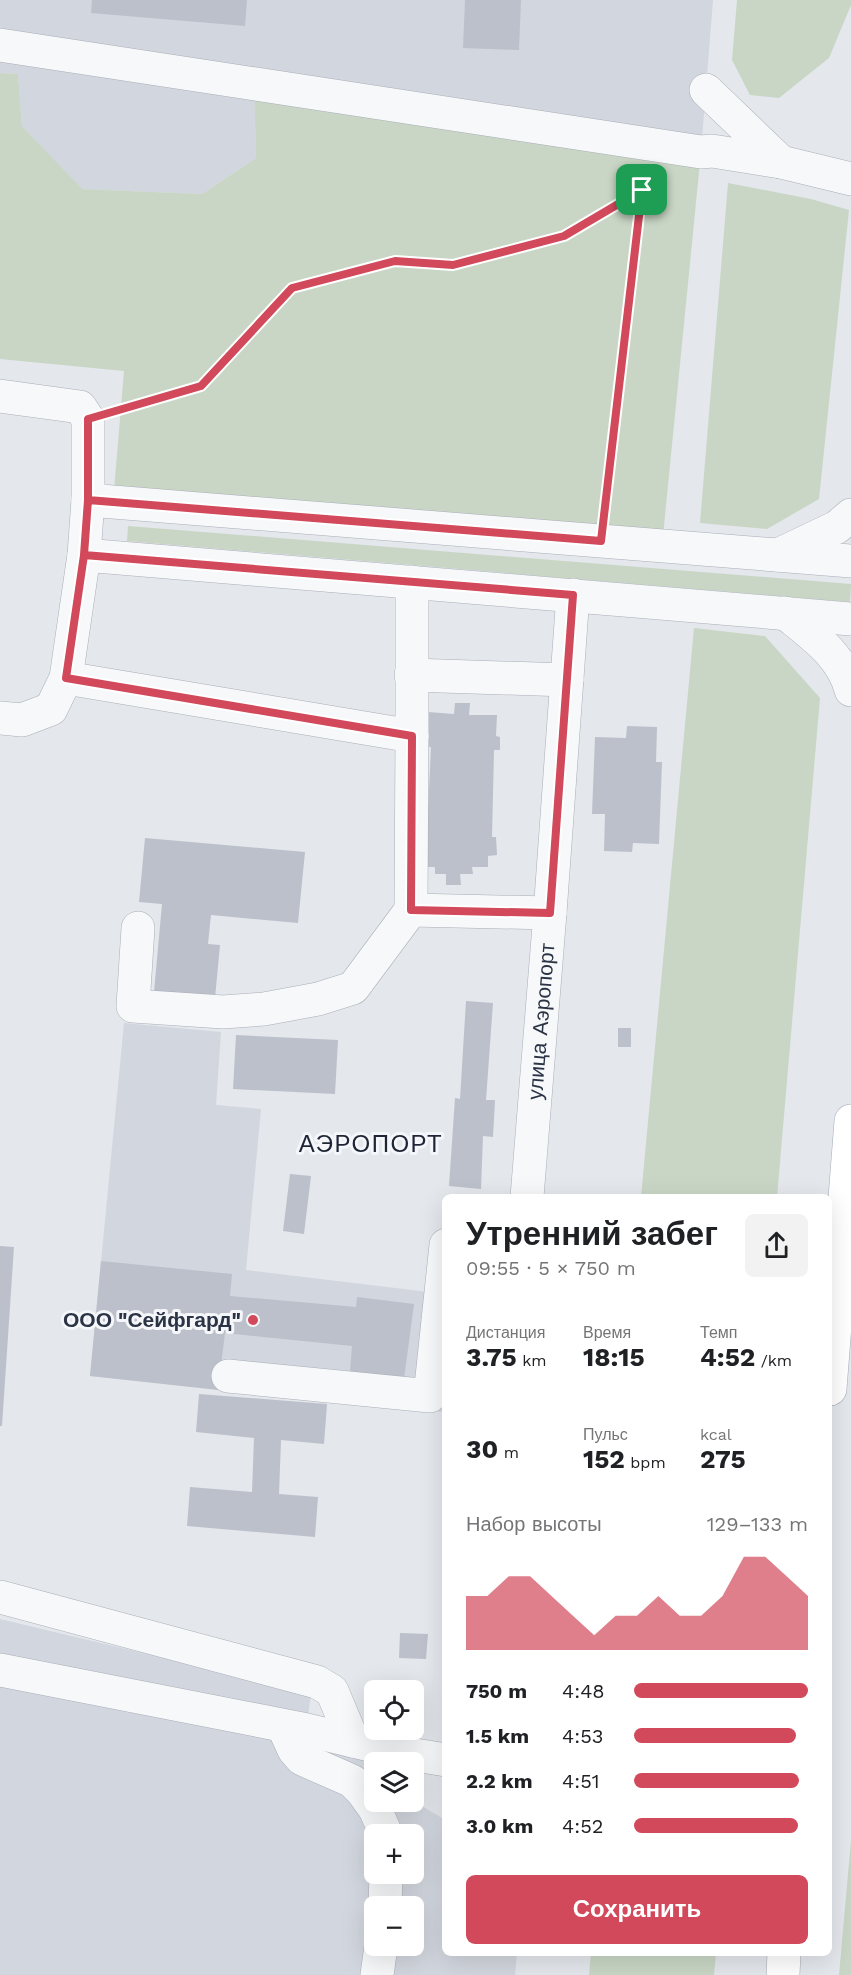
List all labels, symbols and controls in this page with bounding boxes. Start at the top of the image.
pin [616,164,667,215]
icon: arrive [625,173,658,206]
street label: улица Аэропорт [522,942,560,1101]
district label: АЭРОПОРТ [299,1130,443,1158]
text: Утренний забег [466,1214,718,1253]
button: share [745,1214,808,1277]
text: 09:55 · 5 × 750 m [466,1256,636,1280]
place label: ООО "Сейфгард" [63,1307,241,1332]
marker: ООО "Сейфгард" [246,1313,260,1327]
text: Дистанция [466,1323,545,1342]
text: Время [583,1323,631,1342]
text: Темп [700,1323,737,1342]
text: 3.75 [466,1342,517,1372]
text: 18:15 [583,1342,645,1372]
text: 4:52 [700,1342,755,1372]
text: km [517,1351,546,1370]
text: /km [755,1351,792,1370]
text: Пульс [583,1425,628,1444]
text: kcal [700,1425,732,1444]
text: 30 [466,1434,498,1464]
text: m [498,1443,519,1462]
text: 152 [583,1444,625,1474]
text: 275 [700,1444,746,1474]
text: bpm [625,1453,666,1472]
text: Набор высоты [466,1512,602,1536]
text: 129–133 m [707,1512,808,1536]
text: 750 m [466,1679,527,1703]
text: 4:48 [562,1679,605,1703]
map controls [364,1680,424,1956]
button: locate [364,1680,424,1740]
text: 1.5 km [466,1724,529,1748]
text: 4:53 [562,1724,603,1748]
button: layers [364,1752,424,1812]
text: 2.2 km [466,1769,533,1793]
text: 4:51 [562,1769,600,1793]
text: 3.0 km [466,1814,533,1838]
text: 4:52 [562,1814,603,1838]
button: + [364,1824,424,1884]
button: Сохранить [466,1875,808,1944]
button: − [364,1896,424,1956]

